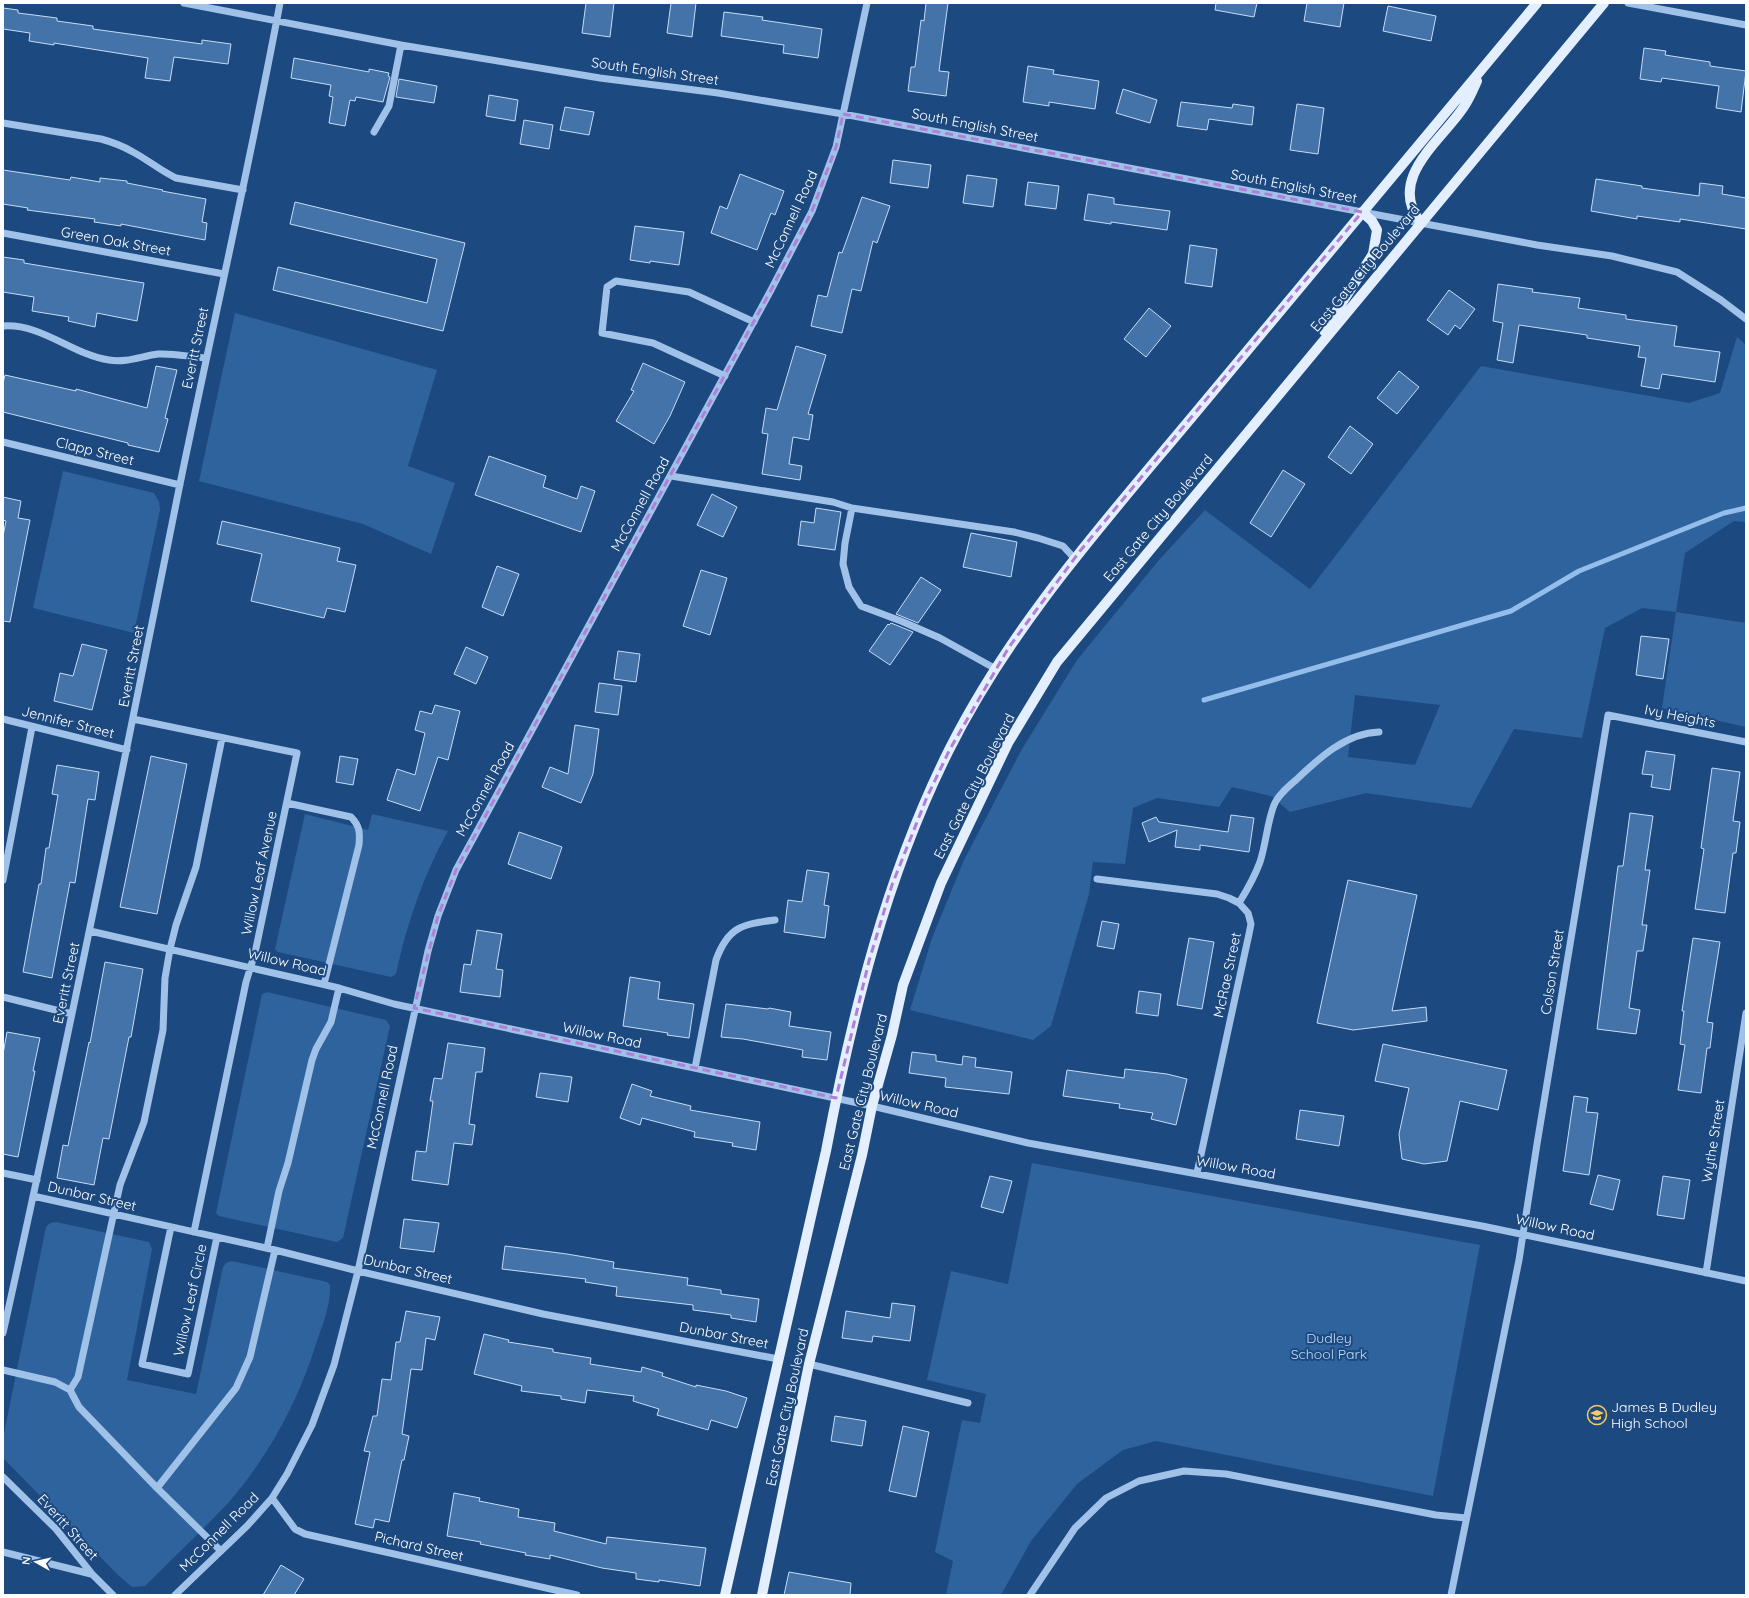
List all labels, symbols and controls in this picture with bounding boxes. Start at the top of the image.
street label: South English Street [590,53,720,89]
street label: South English Street [910,104,1040,146]
street label: South English Street [1229,165,1359,207]
street label: McConnell Road [761,167,821,271]
street label: East Gate City Boulevard [1306,201,1424,335]
street label: Green Oak Street [60,222,173,260]
street label: Everitt Street [178,305,212,390]
street label: Clapp Street [54,433,136,469]
street label: East Gate City Boulevard [1099,451,1217,585]
street label: McConnell Road [607,453,673,555]
street label: Everitt Street [114,623,148,708]
street label: Ivy Heights [1643,700,1717,732]
street label: Jennifer Street [20,702,117,742]
street label: East Gate City Boulevard [929,710,1019,862]
street label: McConnell Road [452,738,518,840]
street label: Willow Leaf Avenue [237,809,281,937]
street label: Colson Street [1536,928,1568,1016]
street label: McRae Street [1209,930,1245,1019]
street label: Everitt Street [49,940,83,1025]
street label: Willow Road [246,944,328,980]
street label: East Gate City Boulevard [835,1012,891,1172]
street label: Willow Road [561,1018,643,1052]
street label: McConnell Road [362,1044,402,1150]
street label: Willow Road [878,1086,960,1122]
street label: Wythe Street [1698,1098,1729,1184]
street label: Willow Road [1195,1151,1277,1183]
street label: Dunbar Street [46,1177,138,1215]
street label: Willow Road [1514,1210,1596,1244]
street label: Willow Leaf Circle [169,1242,211,1358]
street label: Dunbar Street [362,1250,454,1288]
street label: Dunbar Street [678,1318,770,1353]
street label: East Gate City Boulevard [761,1326,813,1488]
park label: Dudley School Park [1291,1329,1367,1363]
place label: James B Dudley High School [1611,1398,1717,1432]
school or university icon: James B Dudley High School [1586,1404,1608,1426]
street label: McConnell Road [175,1488,263,1576]
street label: Everitt Street [34,1490,103,1564]
street label: Pichard Street [373,1527,465,1565]
north arrow [16,1542,56,1582]
text: N [19,1556,34,1566]

